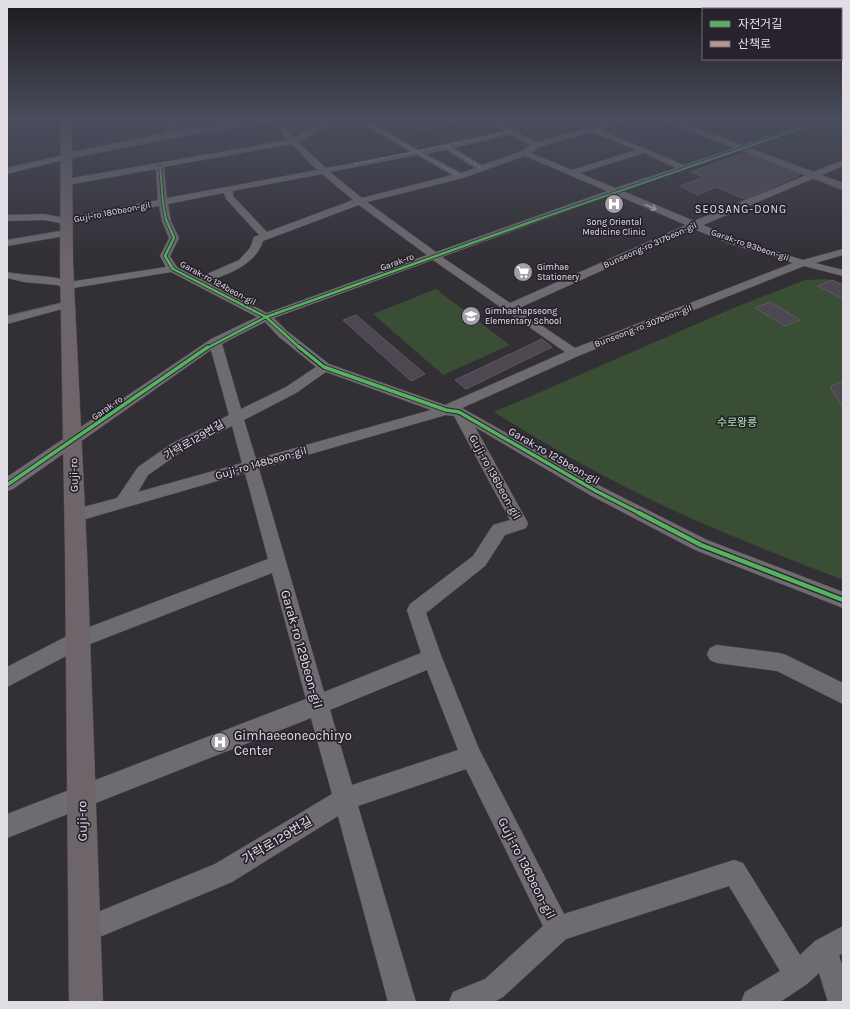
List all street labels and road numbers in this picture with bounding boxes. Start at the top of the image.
street label: Guji-ro 180beon-gil [73,200,151,224]
street label: Bunseong-ro 317beon-gil [602,220,698,270]
street label: Garak-ro 93beon-gil [710,227,790,263]
street label: Garak-ro [379,251,415,273]
street label: Garak-ro 124beon-gil [178,259,258,307]
street label: Bunseong-ro 307beon-gil [593,303,693,349]
street label: Garak-ro [90,394,124,422]
street label: 가락로129번길 [162,418,226,462]
street label: Garak-ro 125beon-gil [506,425,602,487]
street label: Guji-ro 136beon-gil [466,433,524,521]
street label: Guji-ro 148beon-gil [214,444,308,482]
street label: Guji-ro [67,458,81,492]
street label: Garak-ro 129beon-gil [278,588,326,710]
street label: Guji-ro [74,801,90,841]
street label: 가락로129번길 [239,813,315,867]
street label: Guji-ro 136beon-gil [495,815,559,921]

